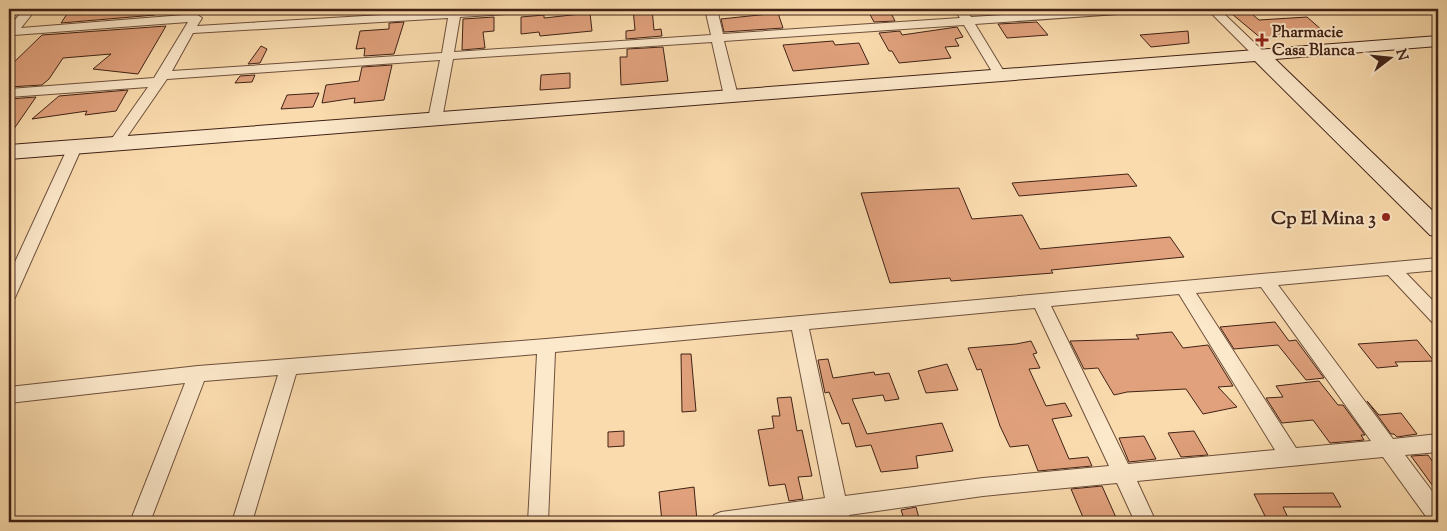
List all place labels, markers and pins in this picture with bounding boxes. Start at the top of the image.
place label: Pharmacie Casa Blanca [1272,22,1355,63]
marker: Pharmacie Casa Blanca [1256,34,1268,46]
place label: Cp El Mina 3 [1271,206,1376,233]
marker: Cp El Mina 3 [1380,211,1392,223]

